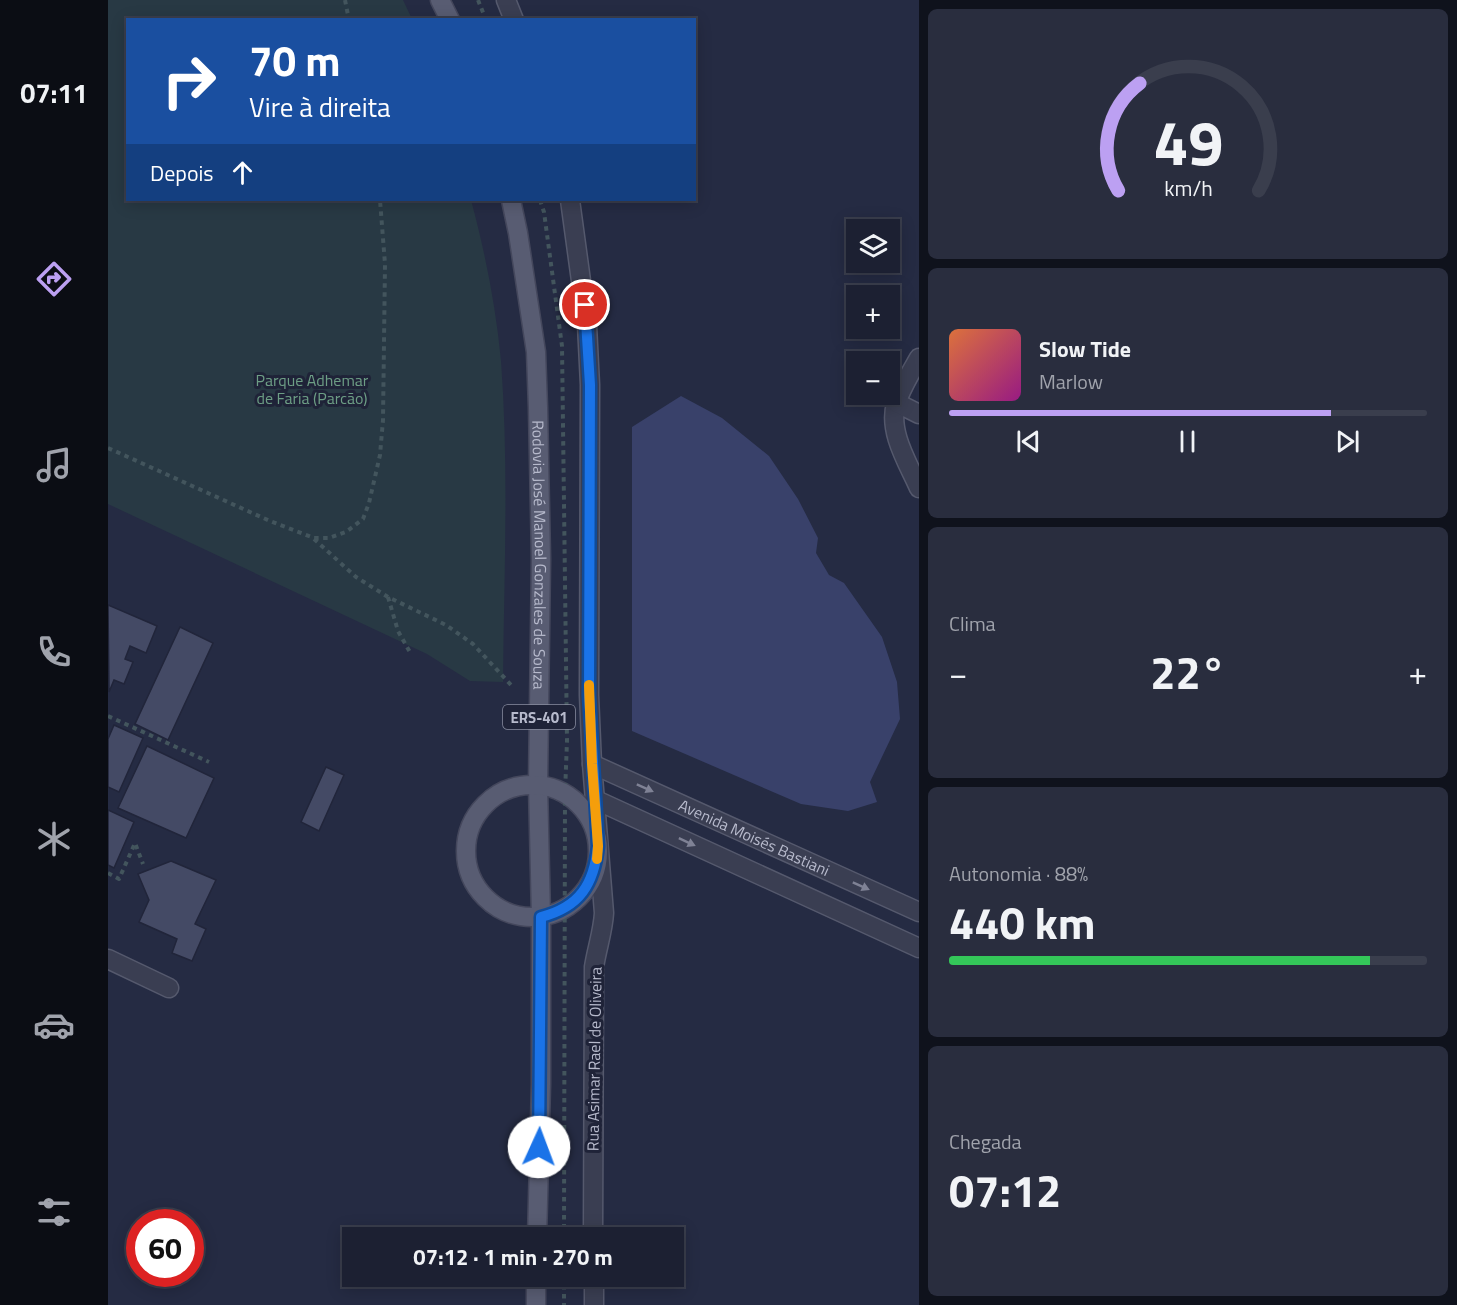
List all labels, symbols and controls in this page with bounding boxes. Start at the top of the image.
text: 70 m [249,28,341,92]
icon: right [150,42,228,120]
text: 07:11 [20,72,88,113]
text: Vire à direita [249,86,391,127]
text: 49 [1153,94,1223,189]
text: Depois [150,156,214,190]
icon: ahead [226,156,259,189]
text: km/h [1164,172,1212,204]
map controls [846,219,900,405]
button: layers [846,219,900,273]
icon: directions [33,258,75,300]
pin [559,279,610,330]
button: + [846,285,900,339]
icon: arrive [568,288,601,321]
text: Slow Tide [1039,332,1131,366]
button: − [846,351,900,405]
text: Marlow [1039,366,1103,397]
park label: Parque Adhemar de Faria (Parcão) [256,368,369,410]
street label: Rodovia José Manoel Gonzales de Souza [526,420,553,690]
icon: previous [1012,425,1045,458]
icon: pause [1171,425,1204,458]
icon: next [1331,425,1364,458]
icon: music [33,444,75,486]
text: Clima [949,608,996,639]
icon: phone [33,631,75,673]
text: 22° [1150,638,1226,706]
text: − [949,648,967,698]
text: + [1409,648,1427,698]
road number: ERS-401 [503,705,575,729]
one-way arrow [636,783,653,792]
street label: Avenida Moisés Bastiani [675,793,834,882]
icon: climate [33,818,75,860]
one-way arrow [679,837,696,846]
text: Autonomia · 88% [949,858,1088,889]
one-way arrow [852,881,870,891]
text: 440 km [949,888,1095,956]
street label: Rua Asimar Rael de Oliveira [580,967,608,1151]
icon: car [33,1004,75,1046]
position arrow [507,1115,571,1179]
text: Chegada [949,1126,1022,1157]
text: 07:12 [949,1156,1061,1224]
icon: filters [33,1191,75,1233]
speed limit sign: 60 [126,1209,204,1287]
text: 07:12 · 1 min · 270 m [413,1240,613,1274]

